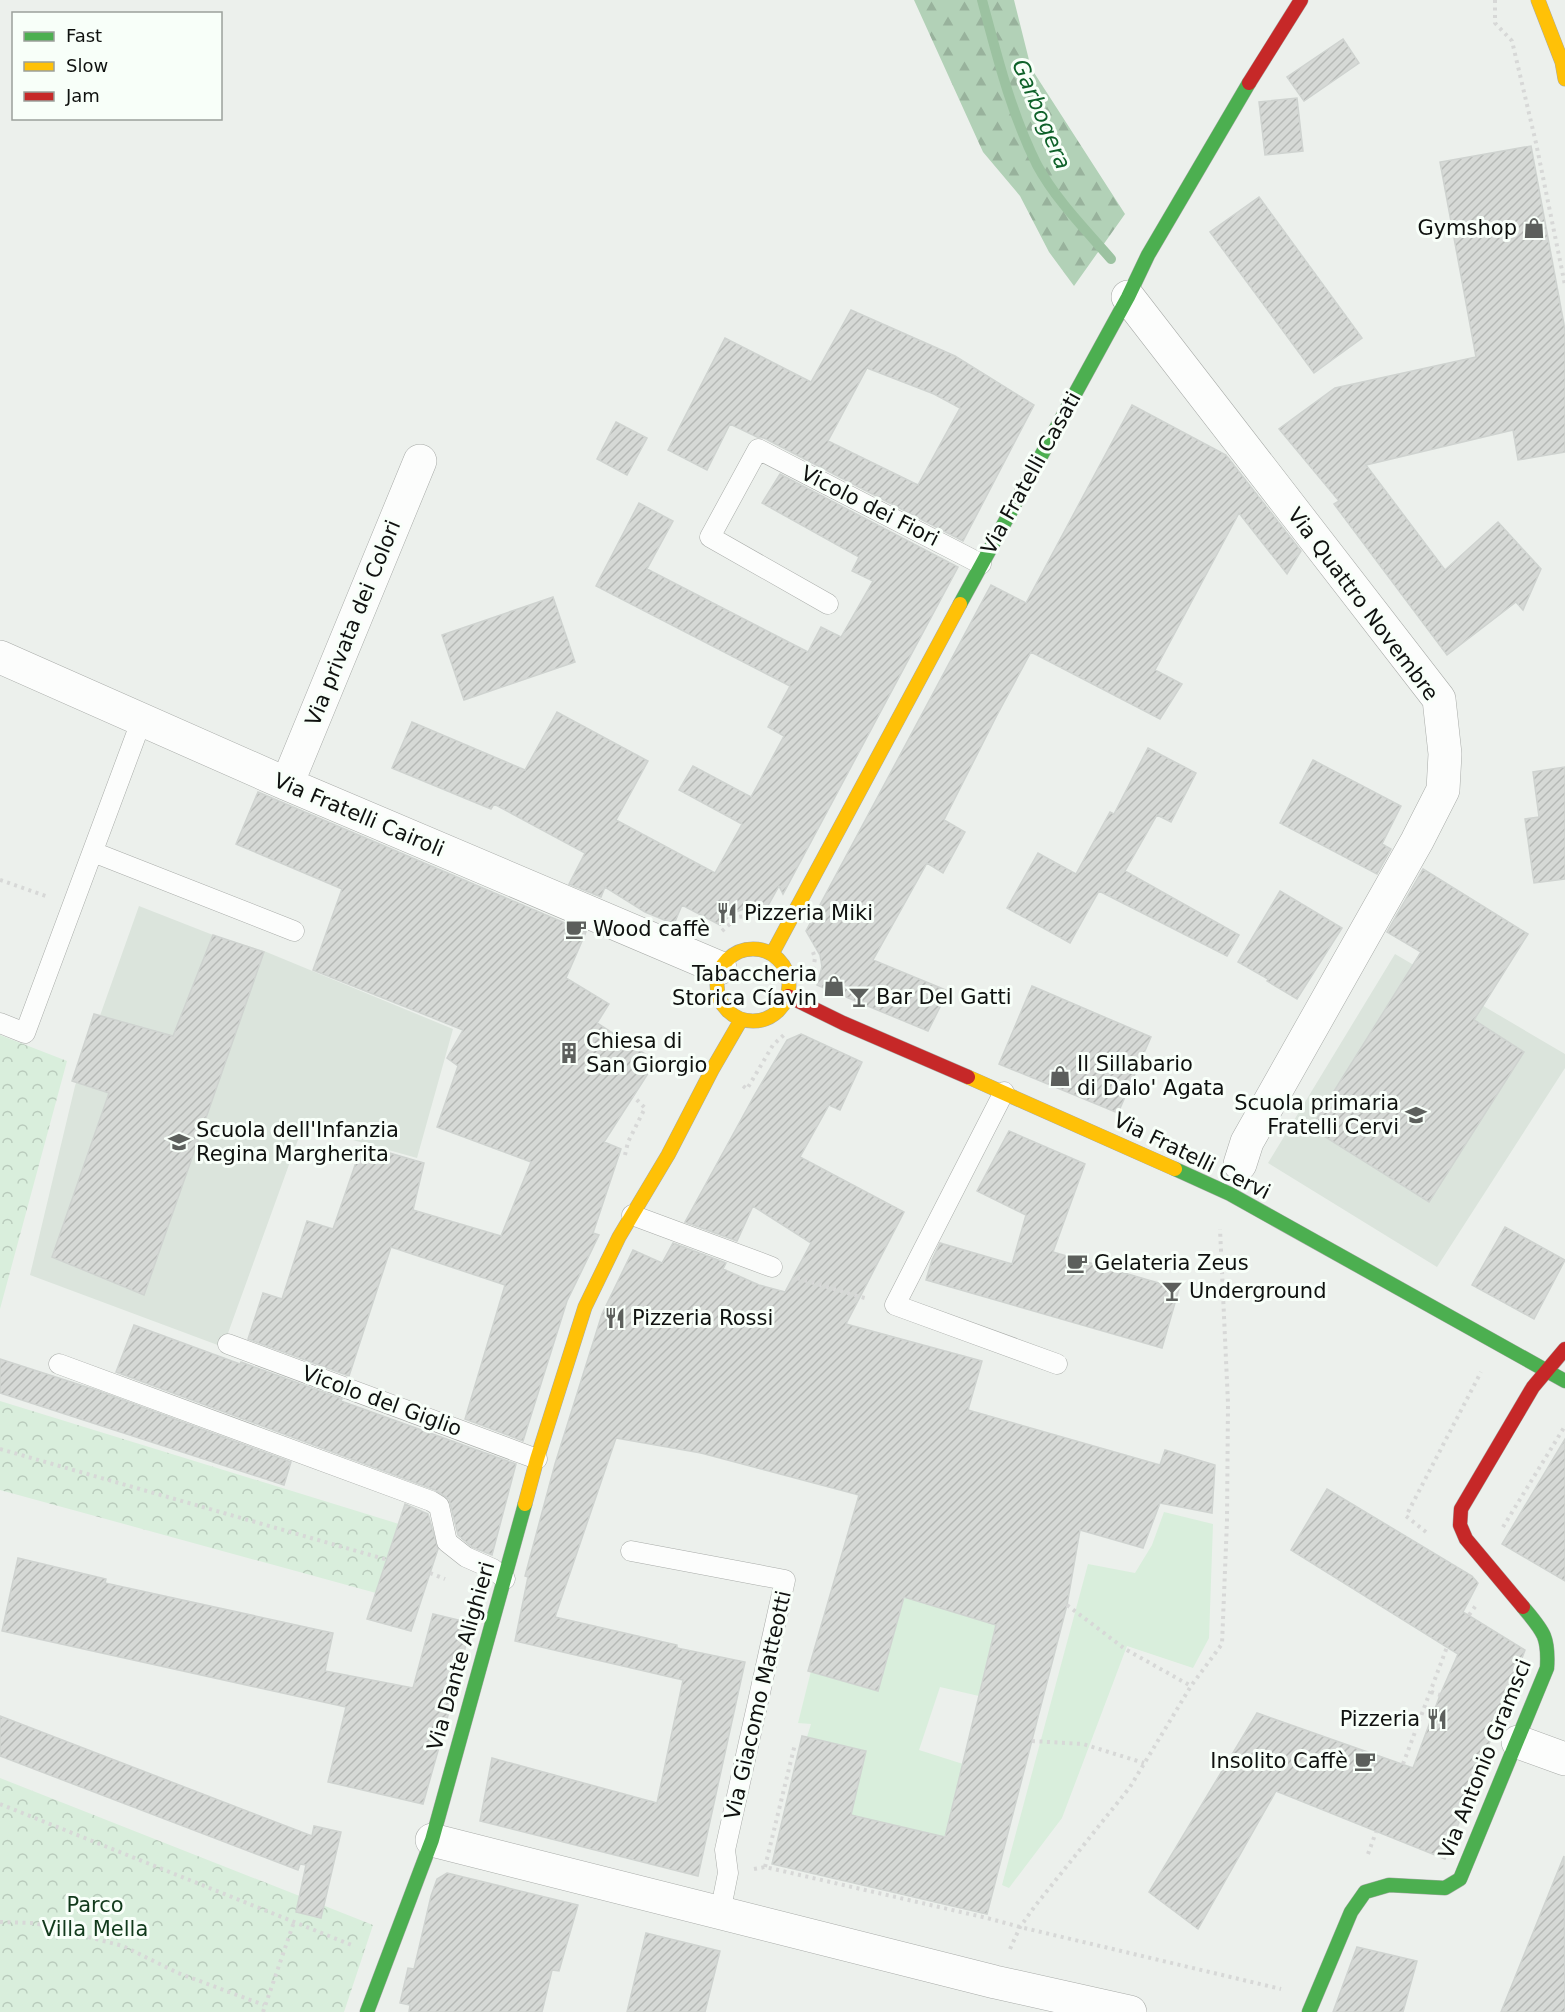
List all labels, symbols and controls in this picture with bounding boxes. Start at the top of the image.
legend [12,12,222,120]
text: Fast [66,25,102,46]
text: Slow [66,55,108,76]
water label: Garbogera [1007,55,1076,173]
text: Jam [65,85,100,106]
place label: Gymshop [1417,216,1517,240]
shop icon: Gymshop [1522,216,1546,240]
street label: Via Fratelli Casati [976,388,1086,558]
street label: Vicolo dei Fiori [797,461,943,551]
street label: Via Quattro Novembre [1283,503,1443,705]
street label: Via privata dei Colori [301,517,405,729]
street label: Via Fratelli Cairoli [270,768,448,862]
restaurant icon: Pizzeria Miki [715,901,739,925]
place label: Pizzeria Miki [744,901,873,925]
cafe icon: Wood caffè [564,917,588,941]
place label: Wood caffè [593,917,710,941]
place label: Tabaccheria Storica Cíavin [672,962,817,1010]
shop icon: Tabaccheria Storica Cíavin [822,974,846,998]
bar icon: Bar Del Gatti [847,985,871,1009]
place label: Bar Del Gatti [876,985,1012,1009]
place label: Chiesa di San Giorgio [586,1029,707,1077]
building icon: Chiesa di San Giorgio [557,1041,581,1065]
place label: Il Sillabario di Dalo' Agata [1077,1052,1225,1100]
shop icon: Il Sillabario di Dalo' Agata [1048,1064,1072,1088]
place label: Scuola primaria Fratelli Cervi [1234,1091,1399,1139]
school or university icon: Scuola primaria Fratelli Cervi [1404,1103,1428,1127]
street label: Via Fratelli Cervi [1110,1108,1274,1204]
place label: Scuola dell'Infanzia Regina Margherita [196,1118,399,1166]
school or university icon: Scuola dell'Infanzia Regina Margherita [167,1130,191,1154]
cafe icon: Gelateria Zeus [1065,1251,1089,1275]
place label: Gelateria Zeus [1094,1251,1249,1275]
bar icon: Underground [1160,1279,1184,1303]
place label: Underground [1189,1279,1327,1303]
restaurant icon: Pizzeria Rossi [603,1306,627,1330]
place label: Pizzeria Rossi [632,1306,773,1330]
street label: Vicolo del Giglio [299,1361,465,1441]
street label: Via Dante Alighieri [423,1559,499,1753]
street label: Via Giacomo Matteotti [720,1588,796,1822]
street label: Via Antonio Gramsci [1434,1656,1536,1862]
place label: Pizzeria [1340,1707,1420,1731]
restaurant icon: Pizzeria [1425,1707,1449,1731]
place label: Insolito Caffè [1210,1749,1348,1773]
cafe icon: Insolito Caffè [1353,1749,1377,1773]
park label: Parco Villa Mella [42,1893,148,1941]

